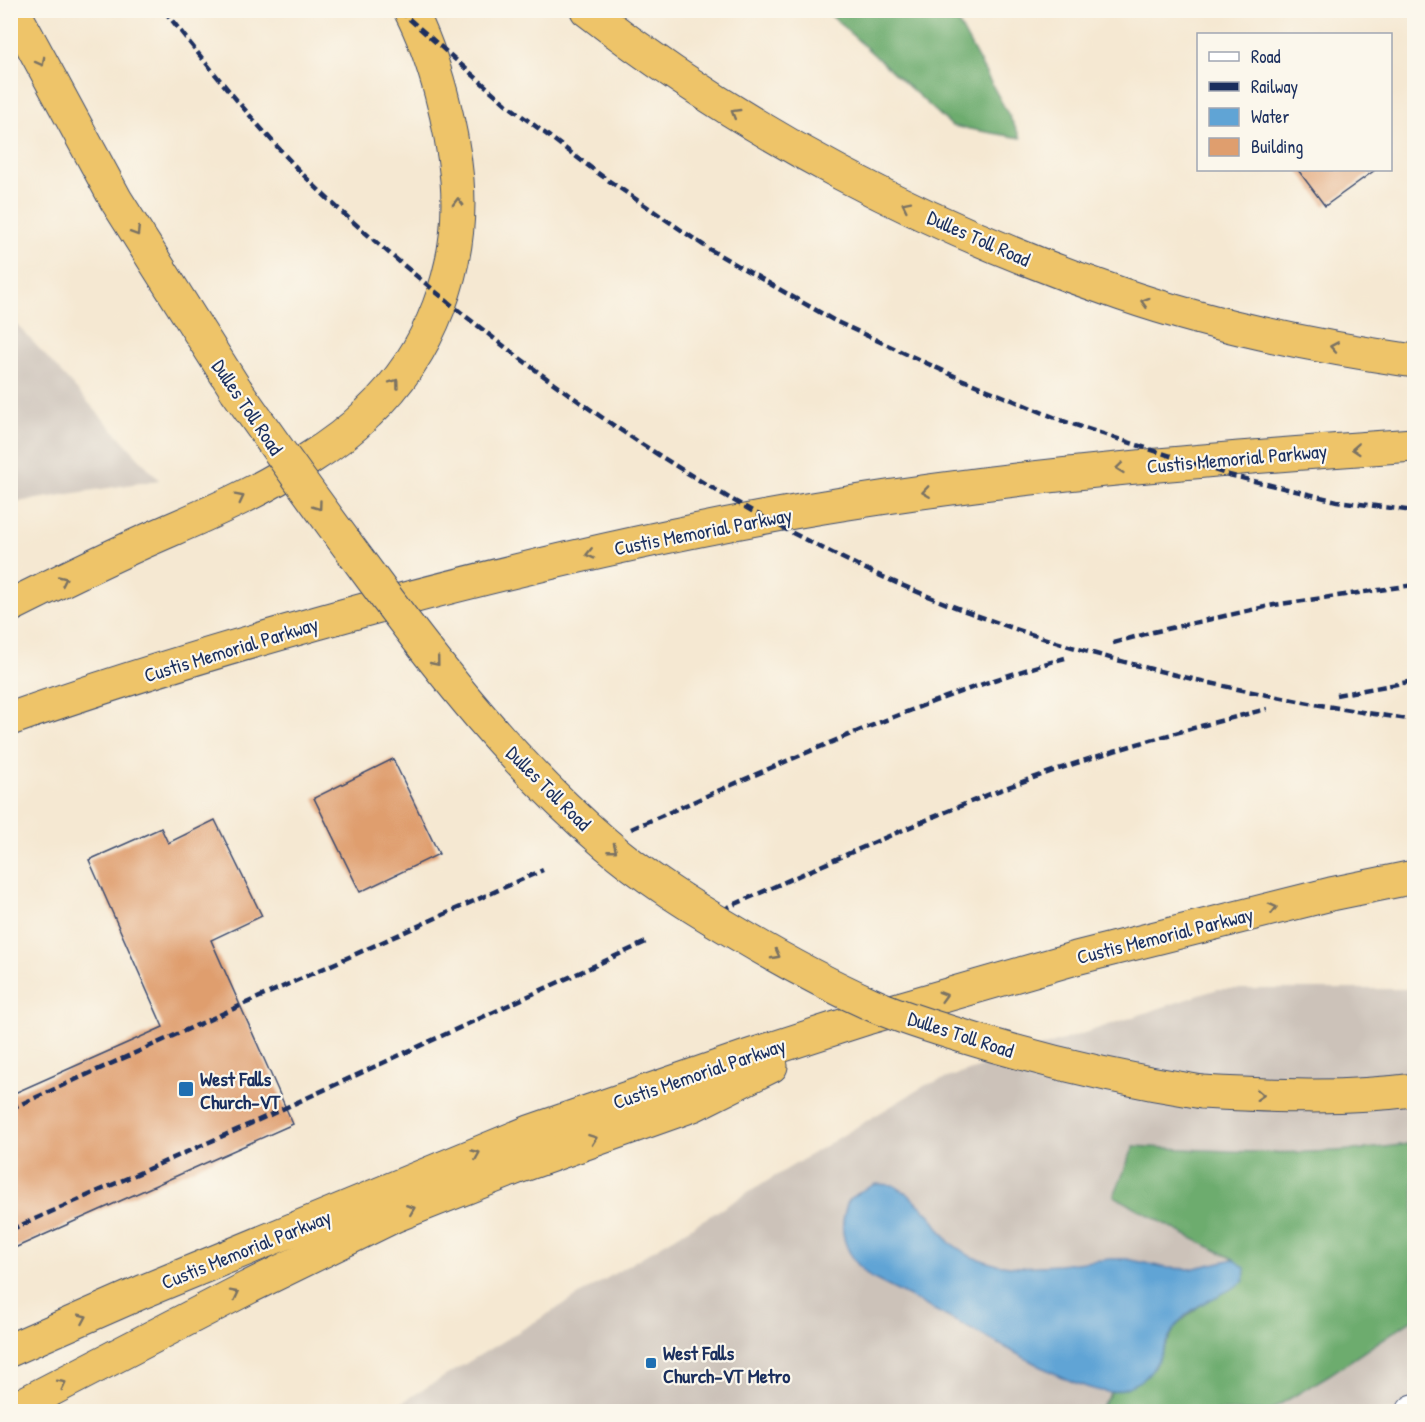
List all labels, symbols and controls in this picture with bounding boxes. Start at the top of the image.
legend [1197,33,1392,171]
text: Road [1251,44,1281,69]
one-way arrow [34,56,45,66]
text: Railway [1251,74,1298,99]
text: Water [1251,104,1289,129]
one-way arrow [731,108,741,120]
text: Building [1251,134,1303,159]
one-way arrow [452,198,464,207]
one-way arrow [901,201,912,213]
street label: Dulles Toll Road [923,203,1035,273]
one-way arrow [128,226,140,236]
one-way arrow [1140,297,1151,309]
one-way arrow [1330,342,1339,354]
street label: Dulles Toll Road [206,354,290,460]
one-way arrow [388,378,399,389]
street label: Custis Memorial Parkway [1146,437,1328,479]
one-way arrow [1352,442,1361,455]
one-way arrow [1115,461,1124,474]
one-way arrow [922,485,931,497]
one-way arrow [234,494,244,505]
one-way arrow [311,500,322,511]
street label: Custis Memorial Parkway [612,500,794,562]
one-way arrow [585,546,595,559]
one-way arrow [56,575,67,587]
street label: Custis Memorial Parkway [141,610,321,688]
one-way arrow [428,655,439,666]
street label: Dulles Toll Road [501,740,598,837]
one-way arrow [606,841,617,852]
street label: Custis Memorial Parkway [1074,900,1256,970]
one-way arrow [1268,902,1278,915]
one-way arrow [769,948,780,959]
one-way arrow [937,991,948,1003]
street label: Dulles Toll Road [905,1004,1018,1064]
street label: Custis Memorial Parkway [609,1031,789,1115]
place label: West Falls Church–VT [200,1065,281,1115]
marker: West Falls Church–VT [177,1080,195,1098]
one-way arrow [1255,1089,1264,1102]
one-way arrow [587,1134,598,1147]
one-way arrow [470,1149,481,1161]
street label: Custis Memorial Parkway [157,1203,335,1295]
one-way arrow [405,1204,416,1216]
one-way arrow [229,1290,240,1301]
one-way arrow [77,1313,88,1325]
place label: West Falls Church–VT Metro [663,1339,790,1389]
marker: West Falls Church–VT Metro [644,1356,658,1370]
one-way arrow [56,1379,67,1391]

